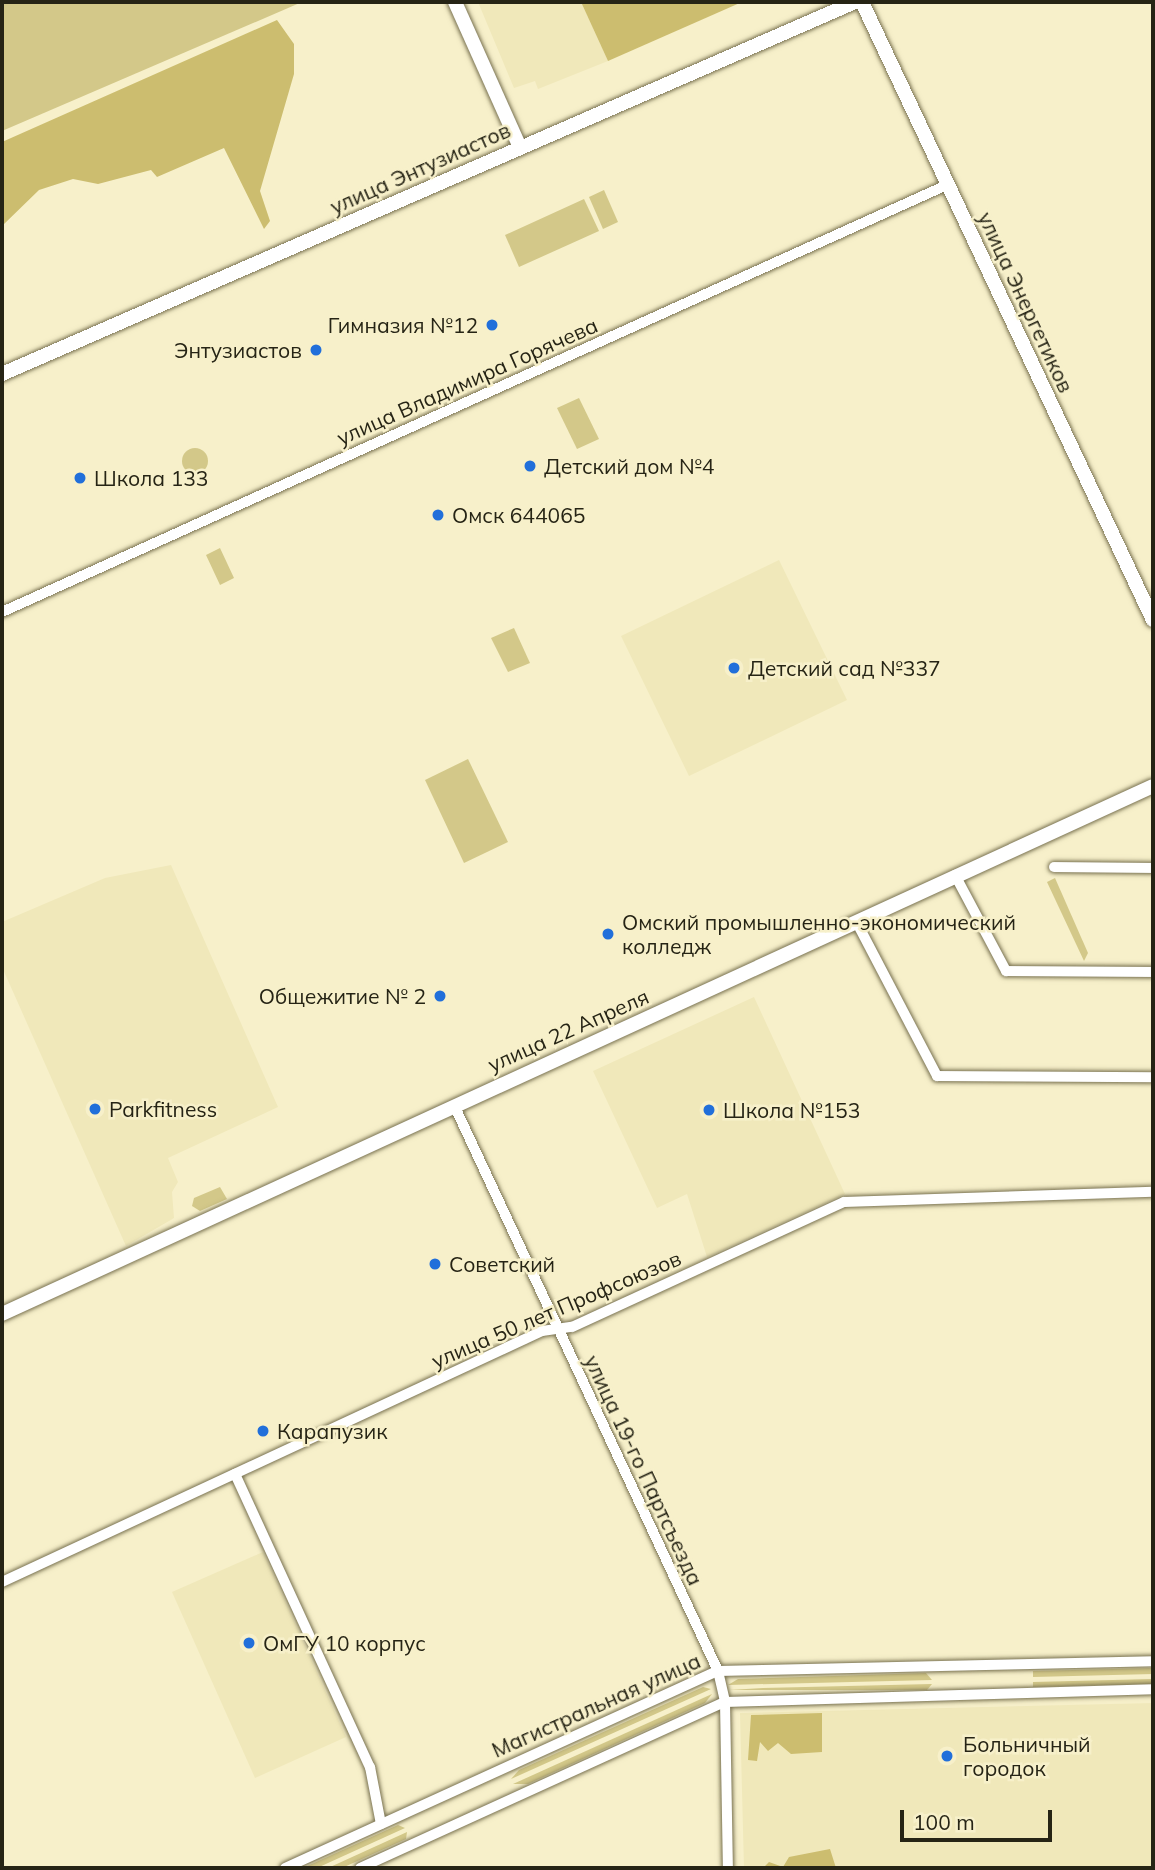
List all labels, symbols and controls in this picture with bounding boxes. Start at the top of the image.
street label: улица Энтузиастов [326,117,514,219]
street label: улица Энергетиков [973,208,1079,396]
place label: Гимназия №12 [328,312,478,338]
street label: улица Владимира Горячева [333,312,601,450]
marker: Гимназия №12 [484,317,500,333]
place label: Энтузиастов [174,337,302,363]
marker: Энтузиастов [308,342,324,358]
place label: Детский дом №4 [544,453,714,479]
marker: Детский дом №4 [522,458,538,474]
place label: Школа 133 [94,465,208,491]
marker: Школа 133 [72,470,88,486]
place label: Омск 644065 [452,502,585,528]
marker: Омск 644065 [430,507,446,523]
place label: Детский сад №337 [748,655,941,681]
marker: Детский сад №337 [726,660,742,676]
place label: Омский промышленно-экономический колледж [622,909,1016,959]
marker: Омский промышленно-экономический колледж [600,926,616,942]
place label: Общежитие № 2 [259,983,426,1009]
street label: улица 22 Апреля [484,983,652,1077]
marker: Общежитие № 2 [432,988,448,1004]
place label: Parkfitness [109,1096,217,1122]
place label: Школа №153 [723,1097,860,1123]
marker: Parkfitness [87,1101,103,1117]
marker: Школа №153 [701,1102,717,1118]
street label: улица 50 лет Профсоюзов [427,1245,685,1373]
place label: Советский [449,1251,555,1277]
marker: Советский [427,1256,443,1272]
street label: улица 19-го Партсъезда [580,1351,708,1589]
place label: Карапузик [277,1418,388,1444]
marker: Карапузик [255,1423,271,1439]
place label: ОмГУ 10 корпус [263,1630,426,1656]
marker: ОмГУ 10 корпус [241,1635,257,1651]
street label: Магистральная улица [488,1648,704,1762]
place label: Больничный городок [963,1731,1091,1781]
marker: Больничный городок [937,1746,957,1766]
scale bar [903,1797,1055,1841]
text: 100 m [913,1809,975,1835]

